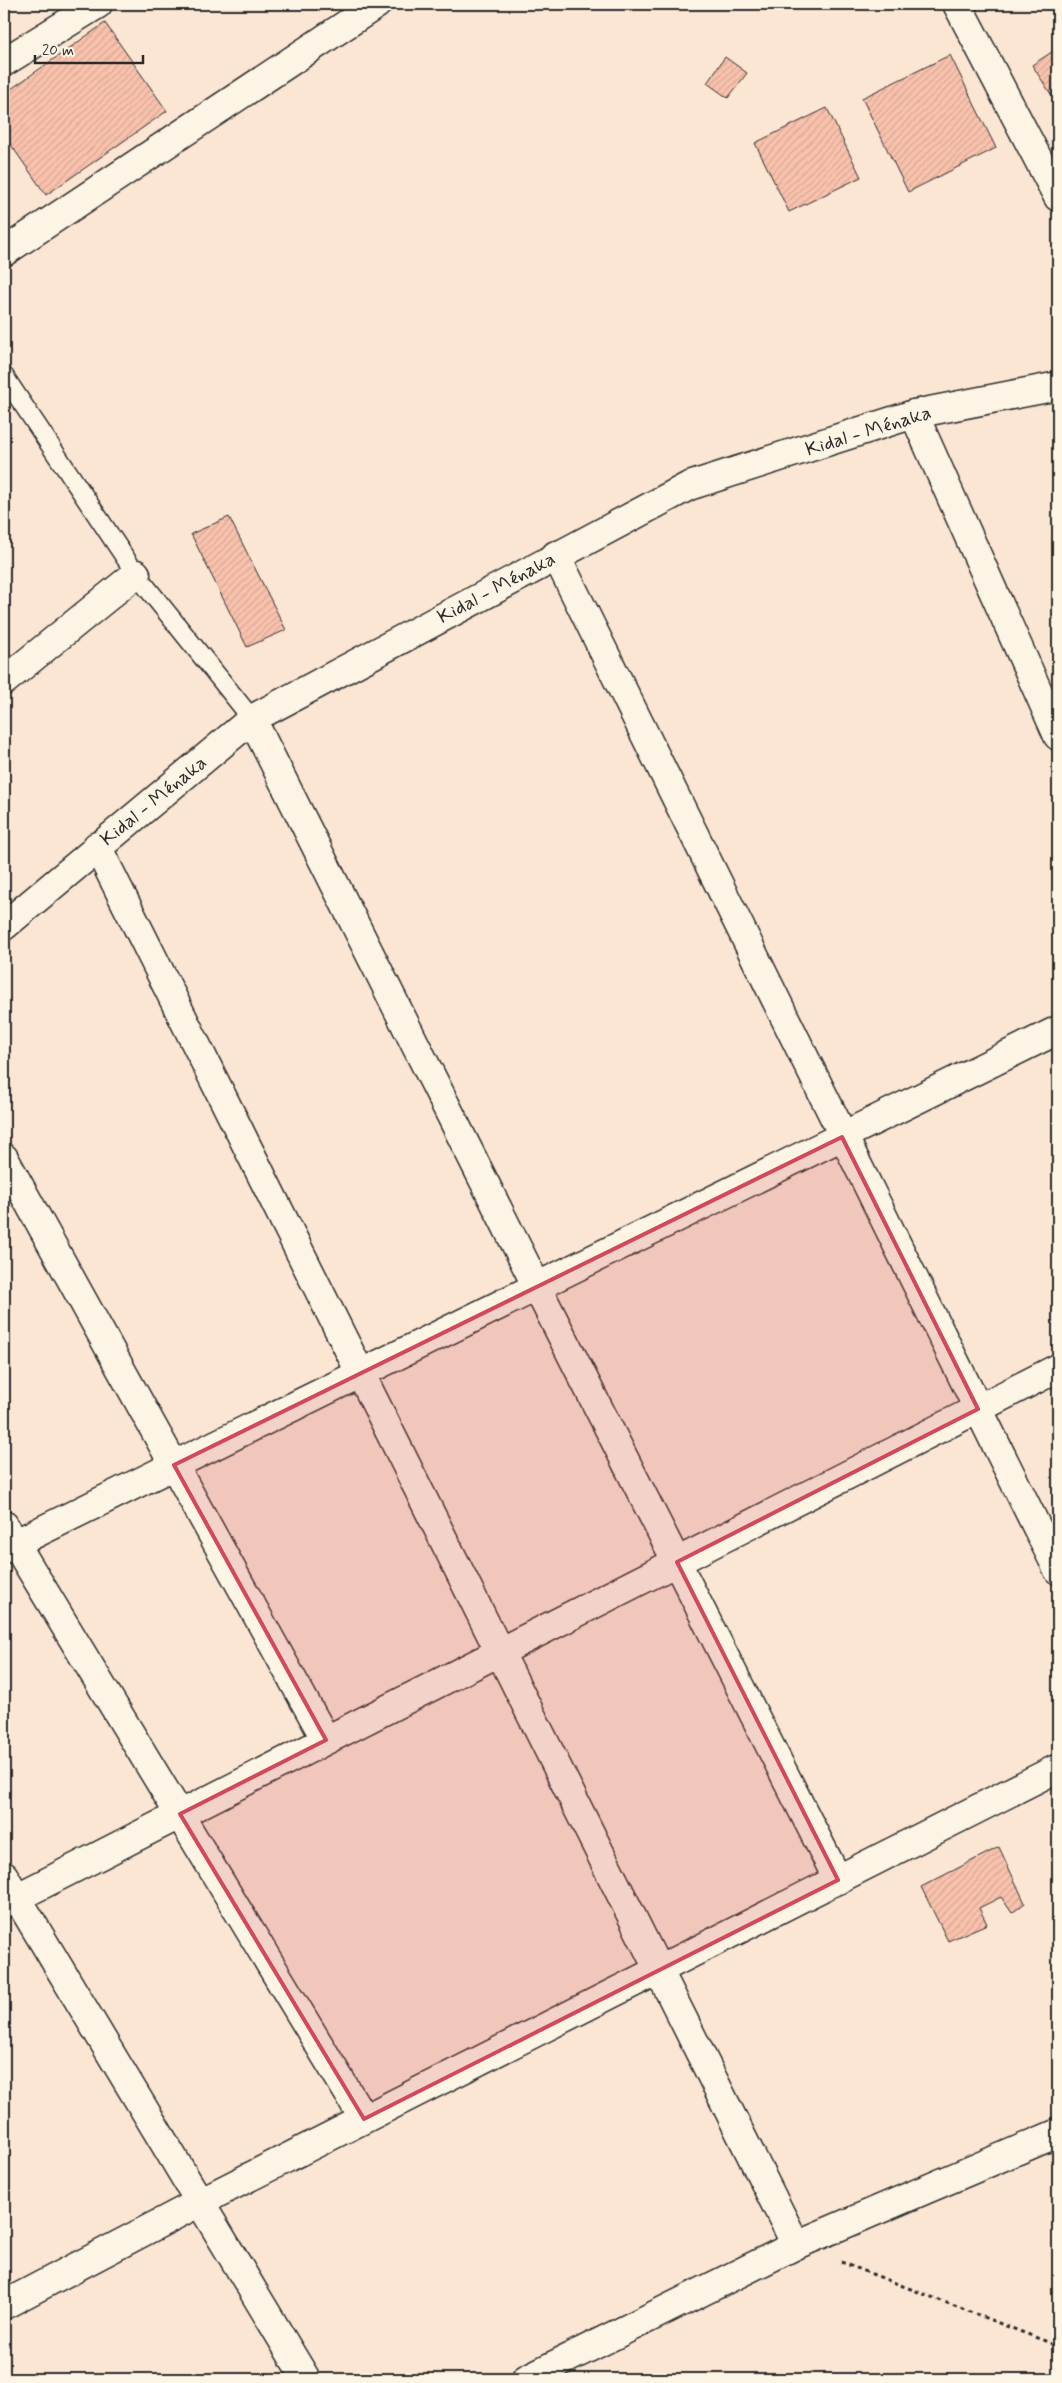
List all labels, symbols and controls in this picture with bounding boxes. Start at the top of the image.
scale bar [35,32,142,64]
text: 20 m [42,41,74,61]
street label: Kidal - Ménaka [802,400,935,463]
street label: Kidal - Ménaka [433,546,560,631]
street label: Kidal - Ménaka [95,750,213,853]

